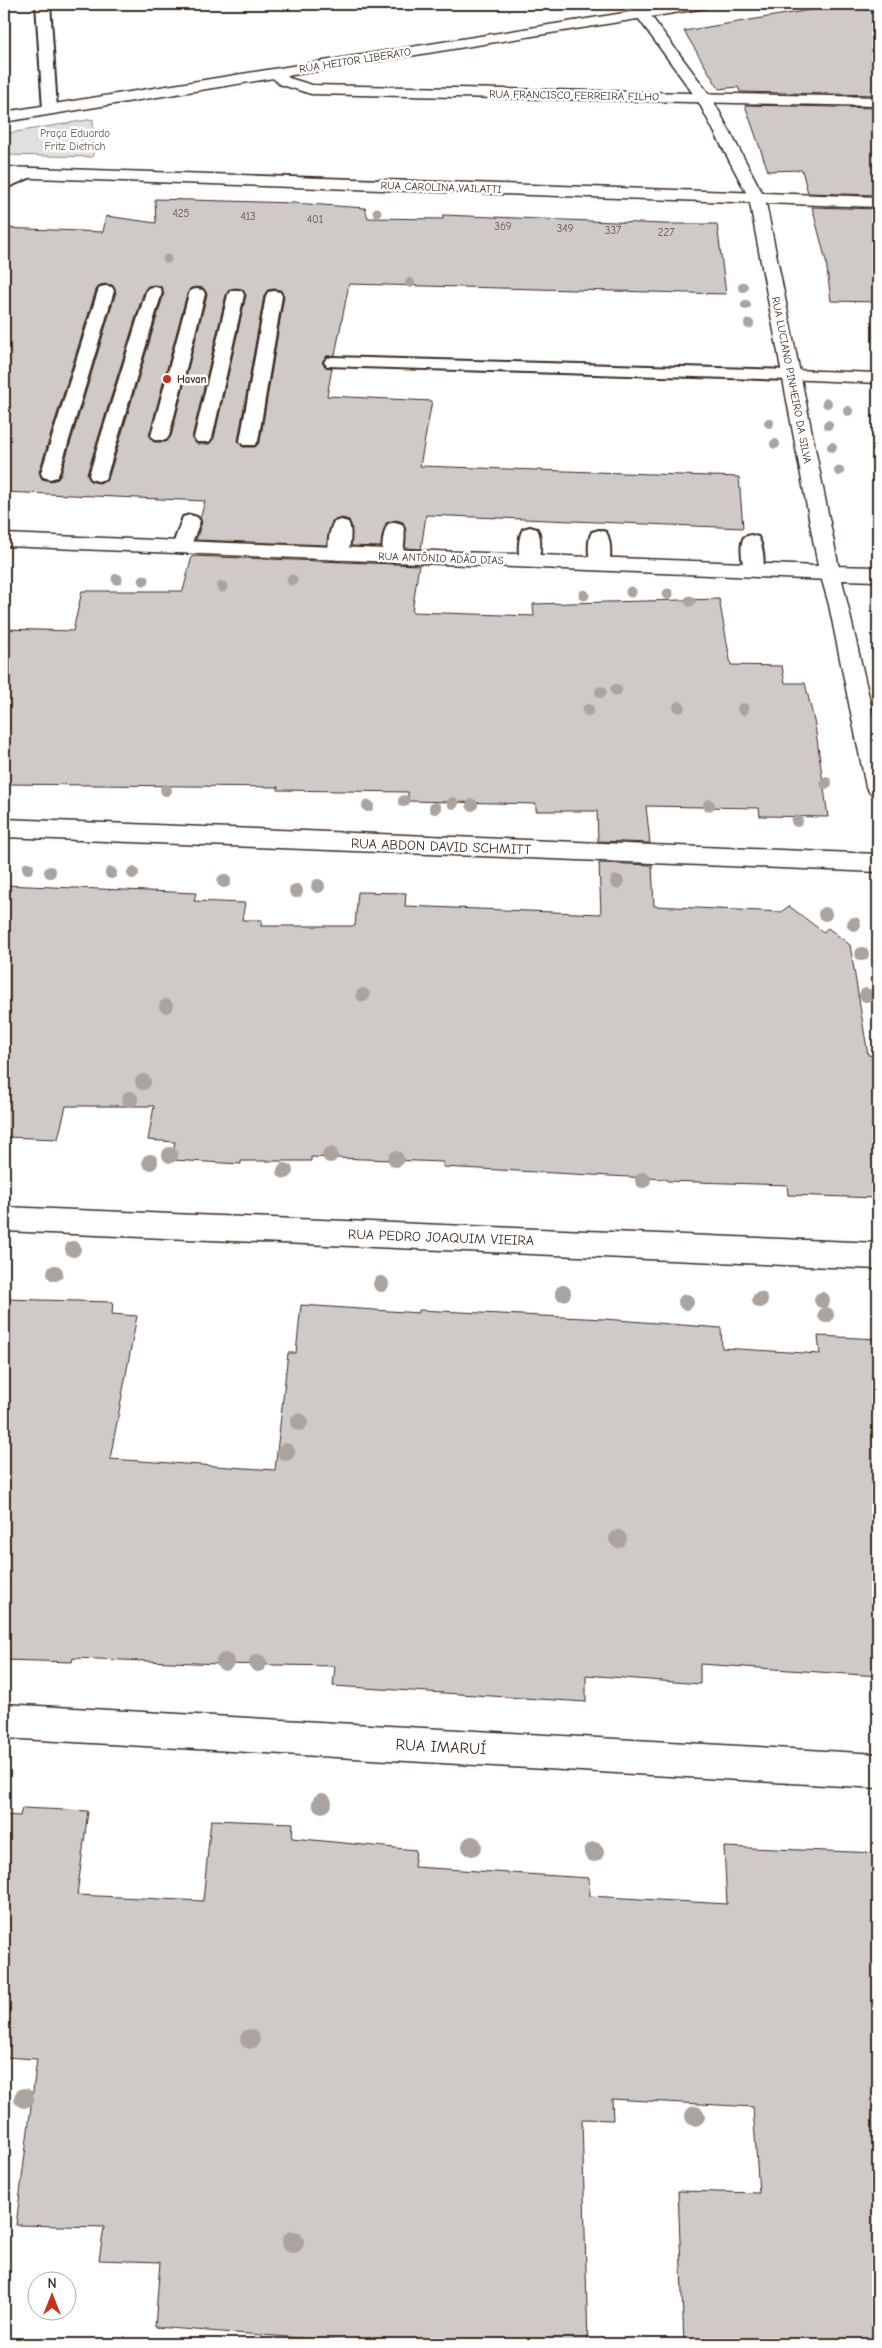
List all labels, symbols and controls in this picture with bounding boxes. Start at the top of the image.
street label: RUA HEITOR LIBERATO [298,45,412,76]
street label: RUA FRANCISCO FERREIRA FILHO [489,88,659,103]
park label: Praça Eduardo Fritz Dietrich [40,127,110,153]
street label: RUA CAROLINA VAILATTI [380,179,502,196]
house number: 425 [172,207,190,220]
house number: 413 [240,210,256,223]
house number: 401 [307,213,323,226]
house number: 369 [494,220,512,233]
house number: 349 [557,222,574,235]
house number: 337 [605,224,621,237]
house number: 227 [658,226,674,239]
street label: RUA LUCIANO PINHEIRO DA SILVA [769,295,814,465]
marker: Havan [161,373,173,385]
place label: Havan [177,373,207,386]
street label: RUA ANTÔNIO ADÃO DIAS [378,549,504,567]
street label: RUA ABDON DAVID SCHMITT [350,835,532,858]
street label: RUA PEDRO JOAQUIM VIEIRA [348,1226,534,1249]
street label: RUA IMARUÍ [395,1735,487,1758]
north arrow [28,2270,78,2320]
text: N [47,2275,57,2292]

